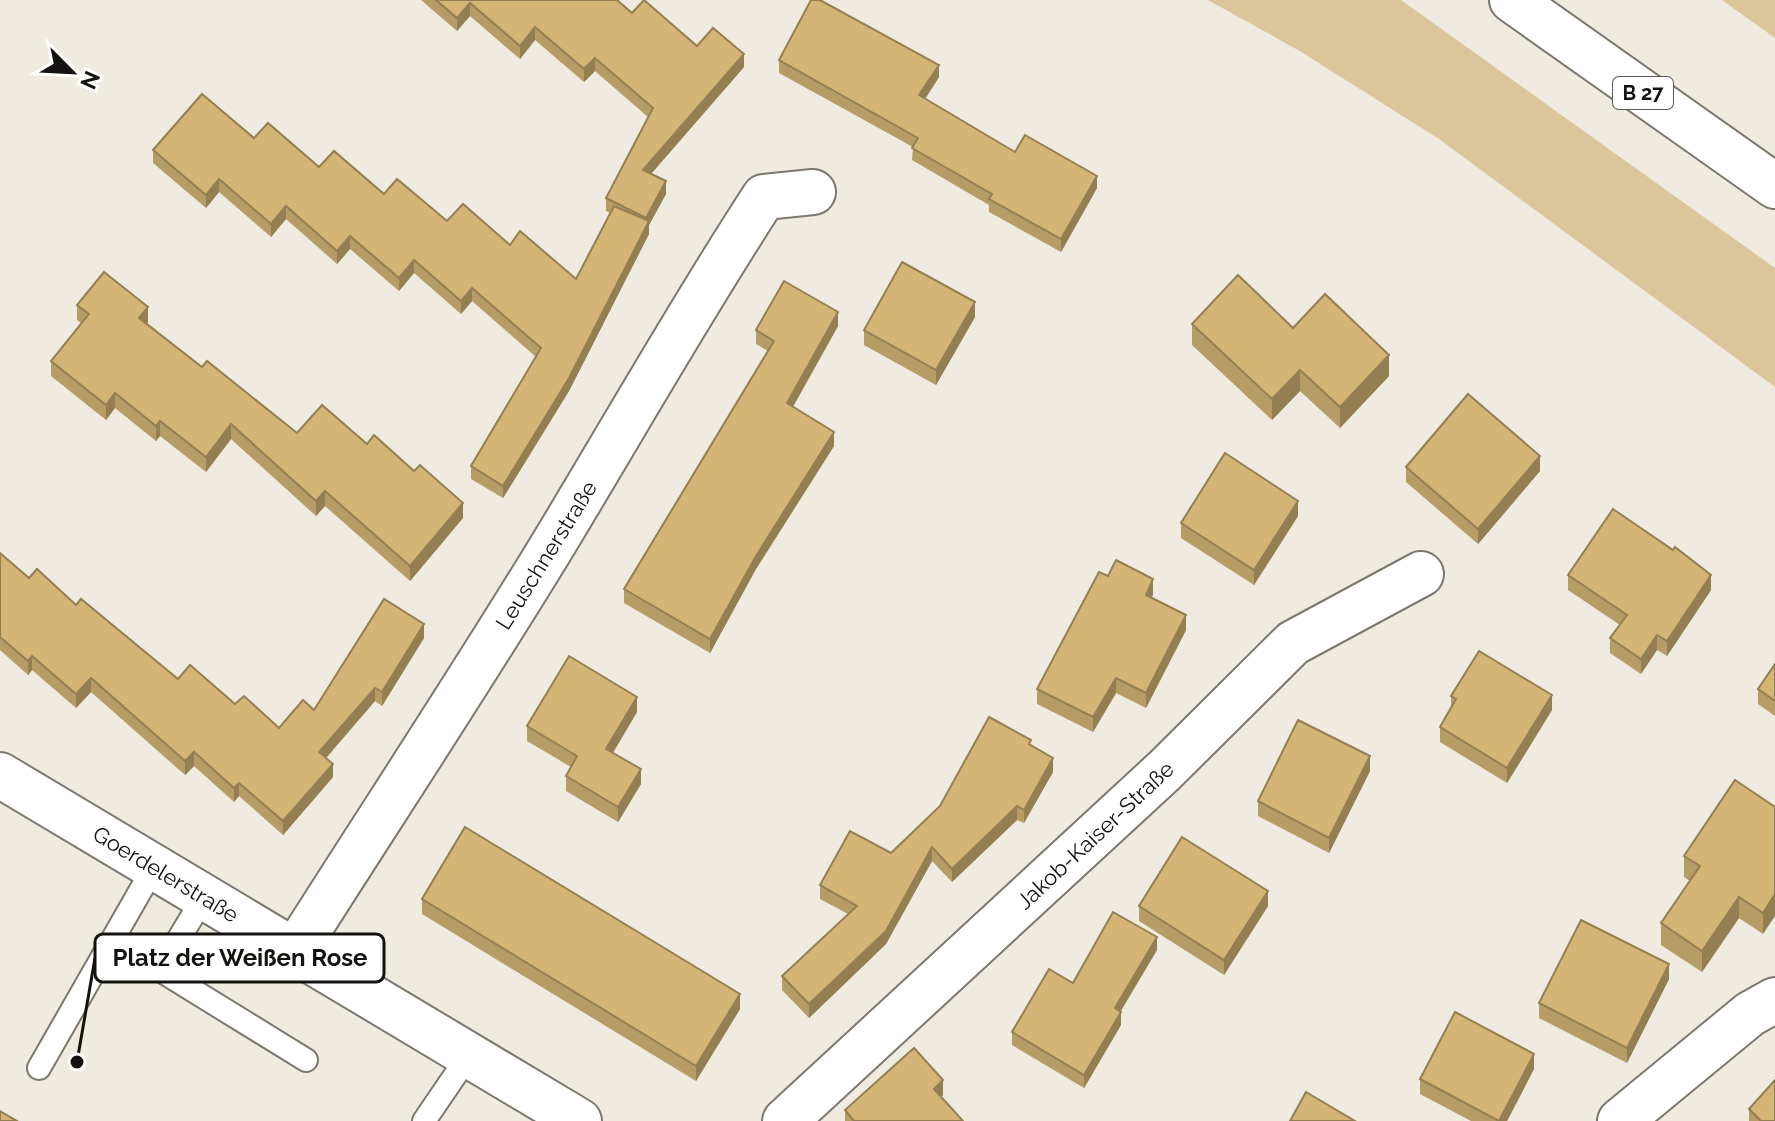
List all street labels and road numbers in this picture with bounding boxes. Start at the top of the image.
road number: B 27 [1613,77,1673,109]
street label: Leuschnerstraße [490,476,602,634]
street label: Jakob-Kaiser-Straße [1011,755,1179,915]
street label: Goerdelerstraße [89,820,244,928]

